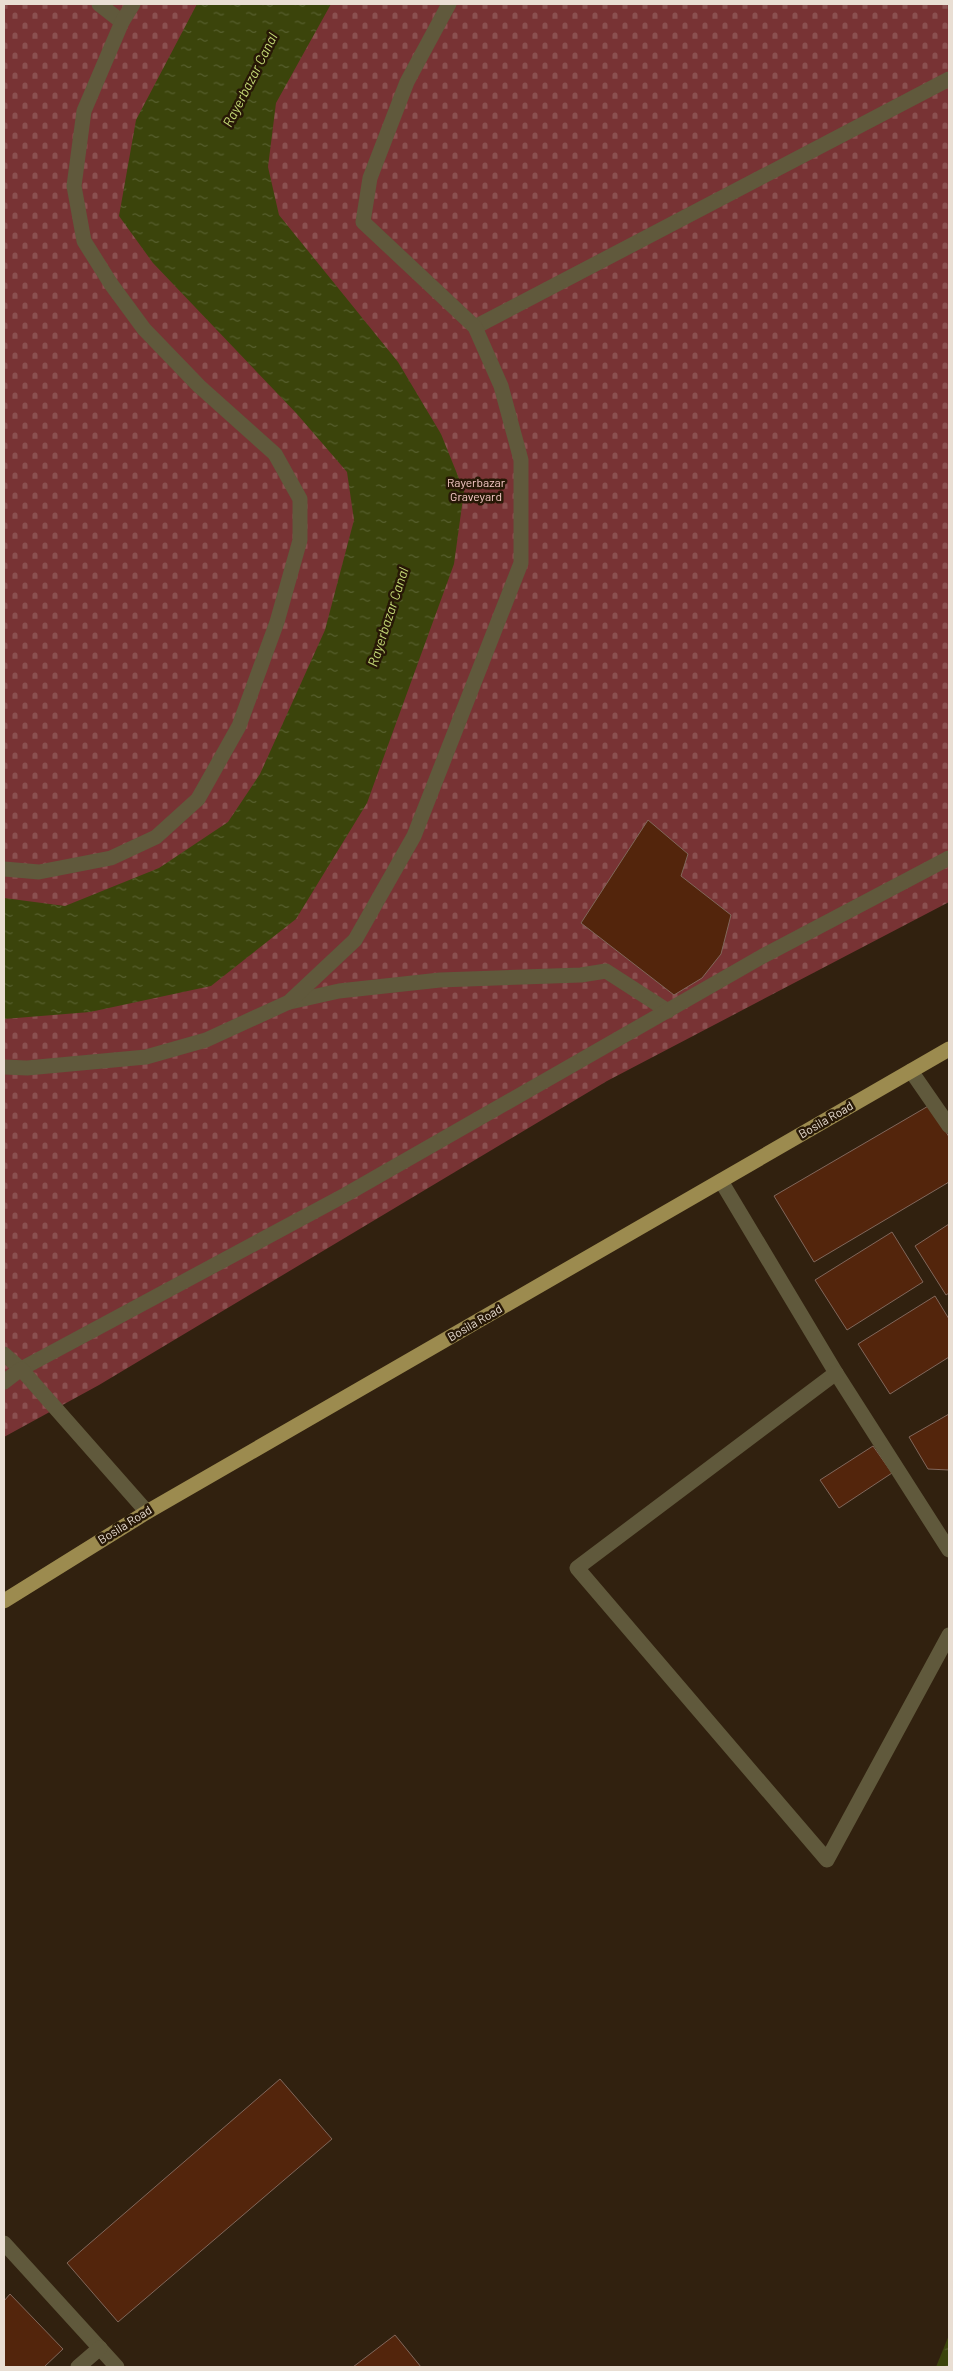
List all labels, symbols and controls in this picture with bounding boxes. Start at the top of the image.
water label: Rayerbazar Canal [219,30,281,130]
park label: Rayerbazar Graveyard [447,475,506,503]
water label: Rayerbazar Canal [363,565,412,669]
street label: Bosila Road [796,1098,855,1140]
street label: Bosila Road [445,1301,504,1343]
street label: Bosila Road [95,1502,154,1546]

